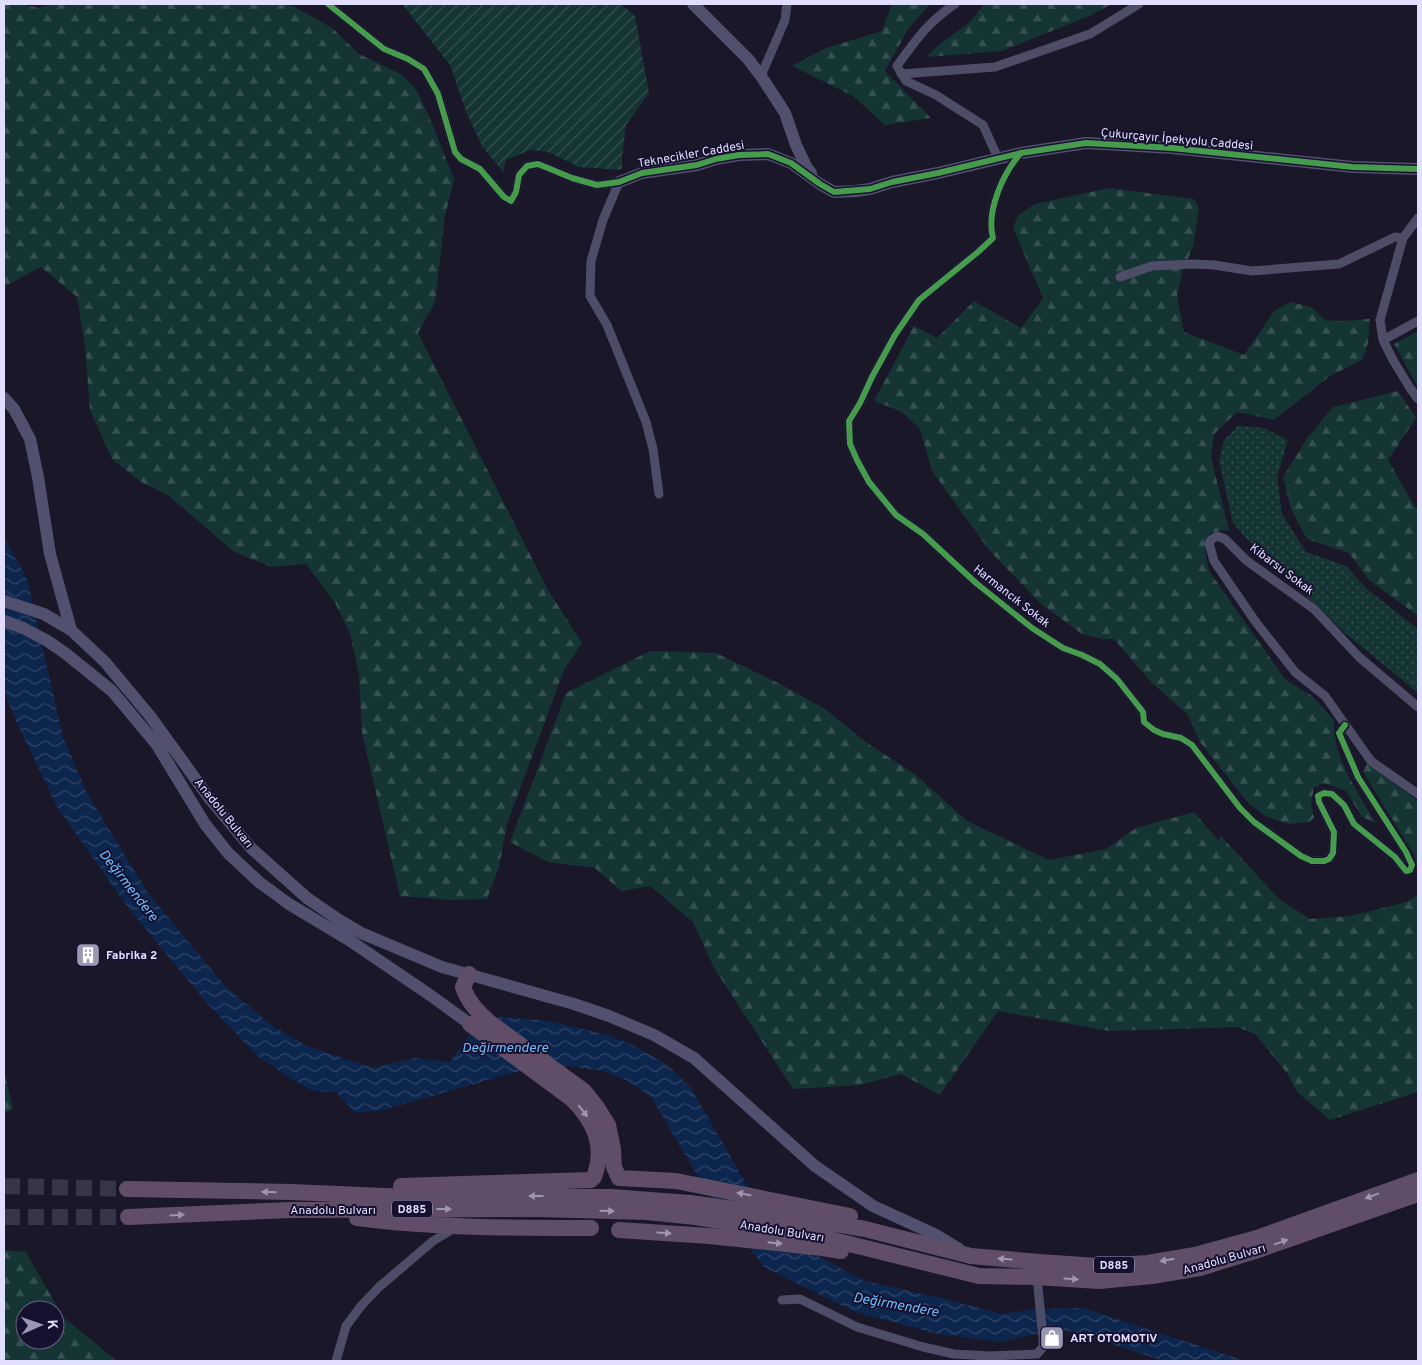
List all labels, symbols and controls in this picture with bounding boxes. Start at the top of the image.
street label: Çukurçayır İpekyolu Caddesi [1100,125,1254,155]
street label: Teknecikler Caddesi [637,138,746,172]
street label: Kibarsu Sokak [1246,540,1317,599]
street label: Harmancık Sokak [970,562,1053,632]
street label: Anadolu Bulvarı [190,775,256,852]
water label: Değirmendere [95,847,162,926]
building icon: Fabrika 2 [75,942,101,968]
place label: Fabrika 2 [106,948,157,964]
water label: Değirmendere [462,1040,549,1057]
one-way arrow [577,1104,588,1117]
one-way arrow [261,1187,277,1195]
one-way arrow [735,1190,751,1198]
one-way arrow [528,1192,544,1200]
one-way arrow [1364,1192,1379,1200]
road number: D885 [392,1200,432,1218]
street label: Anadolu Bulvarı [290,1203,376,1219]
one-way arrow [437,1205,453,1213]
one-way arrow [599,1207,615,1215]
one-way arrow [169,1210,185,1218]
street label: Anadolu Bulvarı [738,1217,825,1247]
one-way arrow [656,1229,672,1237]
one-way arrow [1274,1238,1289,1245]
one-way arrow [767,1239,783,1247]
street label: Anadolu Bulvarı [1181,1240,1268,1279]
one-way arrow [997,1255,1013,1263]
road number: D885 [1094,1256,1134,1274]
one-way arrow [1159,1256,1175,1264]
one-way arrow [1064,1276,1080,1284]
water label: Değirmendere [852,1290,941,1321]
north arrow [15,1300,65,1350]
text: K [43,1319,60,1330]
shop icon: ART OTOMOTIV [1039,1325,1065,1351]
place label: ART OTOMOTIV [1070,1331,1157,1347]

